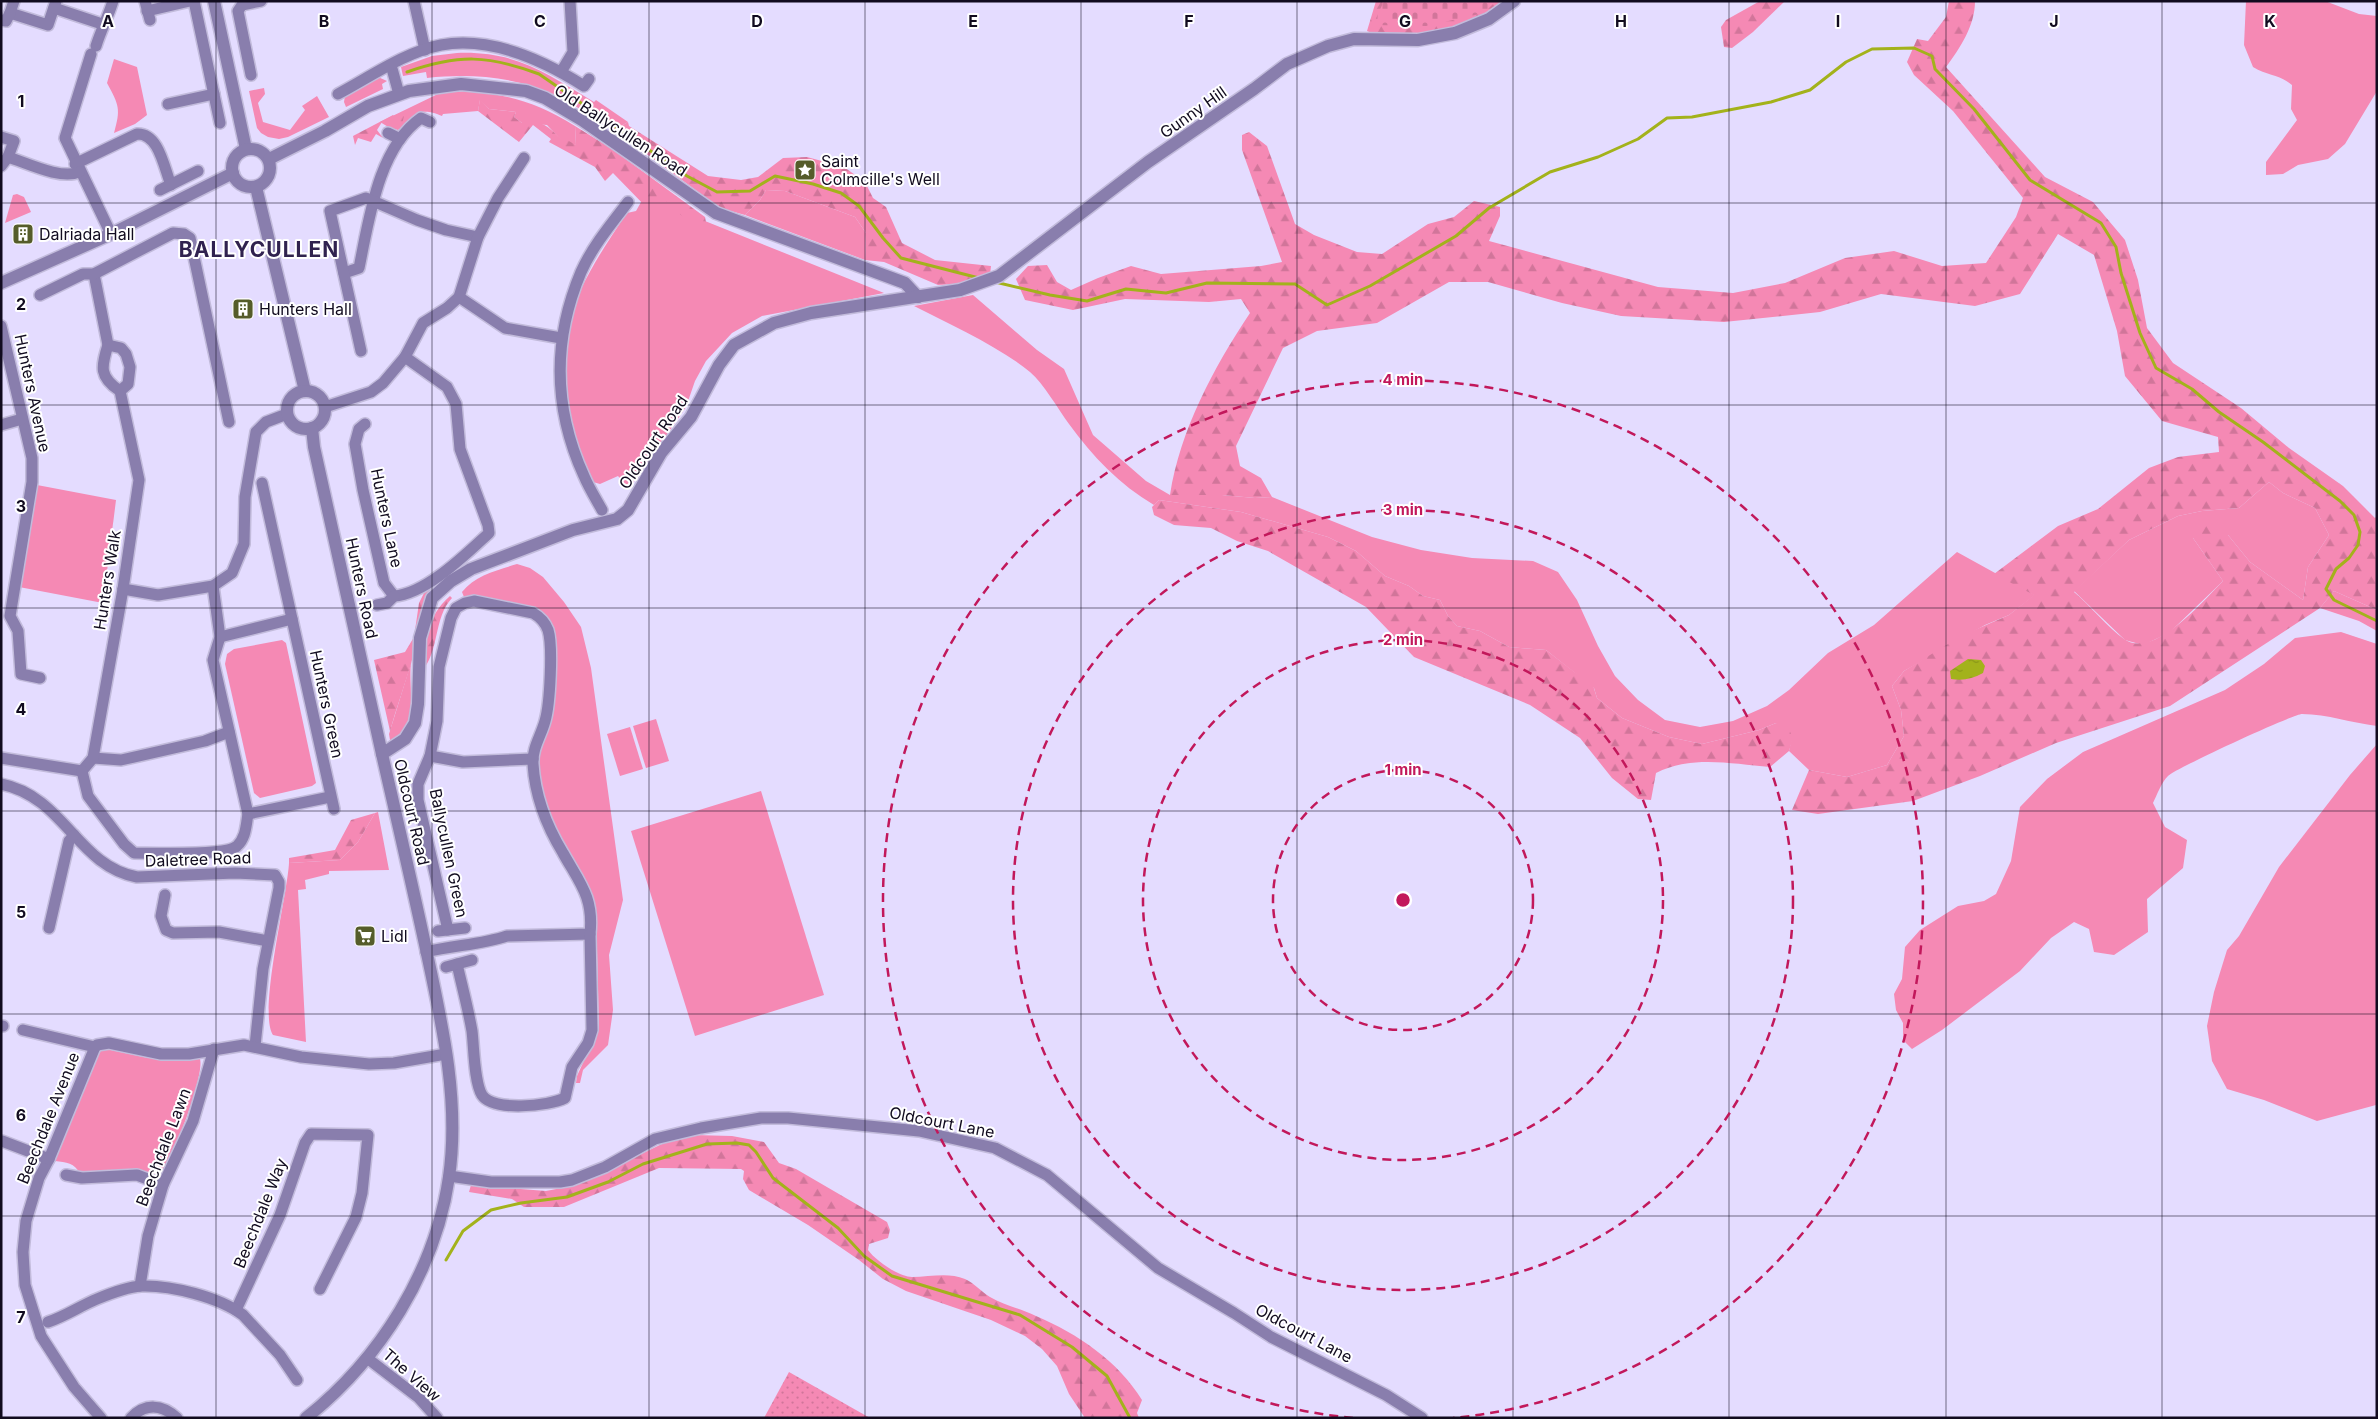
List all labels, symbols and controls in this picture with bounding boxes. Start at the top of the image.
text: A [102,11,114,31]
text: B [319,11,329,31]
text: C [534,11,546,31]
text: D [751,11,763,31]
text: E [968,11,978,31]
text: F [1184,11,1194,31]
text: G [1399,11,1411,31]
text: H [1615,11,1627,31]
text: I [1836,11,1840,31]
text: J [2049,11,2059,31]
text: K [2264,11,2276,31]
street label: Old Ballycullen Road [551,80,691,180]
street label: Gunny Hill [1156,82,1230,142]
text: 1 [18,91,24,111]
place label: Saint Colmcille's Well [821,151,940,189]
place icon: Saint Colmcille's Well [793,158,817,182]
building icon: Dalriada Hall [11,222,35,246]
place label: Dalriada Hall [39,224,134,244]
district label: BALLYCULLEN [179,237,339,262]
text: 2 [16,294,26,314]
building icon: Hunters Hall [231,297,255,321]
place label: Hunters Hall [259,299,352,319]
street label: Hunters Avenue [11,332,55,454]
text: 4 min [1383,370,1423,389]
street label: Oldcourt Road [614,391,692,493]
street label: Hunters Lane [367,467,407,569]
text: 3 [16,496,26,516]
text: 3 min [1383,500,1423,519]
street label: Hunters Walk [89,528,125,631]
street label: Hunters Road [342,536,382,640]
text: 2 min [1383,630,1423,649]
street label: Hunters Green [306,648,348,760]
text: 4 [16,699,27,719]
street label: Oldcourt Road [390,757,434,867]
text: 1 min [1384,760,1422,779]
street label: Ballycullen Green [426,787,472,919]
street label: Daletree Road [144,847,252,871]
centre of rings [1394,891,1412,909]
text: 5 [16,902,26,922]
supermarket icon: Lidl [353,924,377,948]
place label: Lidl [381,926,408,946]
street label: Beechdale Avenue [12,1049,84,1187]
street label: Beechdale Lawn [131,1085,195,1209]
street label: Oldcourt Lane [888,1102,996,1142]
text: 6 [16,1105,26,1125]
street label: Beechdale Way [229,1155,291,1271]
street label: Oldcourt Lane [1252,1299,1356,1367]
text: 7 [16,1307,26,1327]
street label: The View [379,1344,445,1406]

